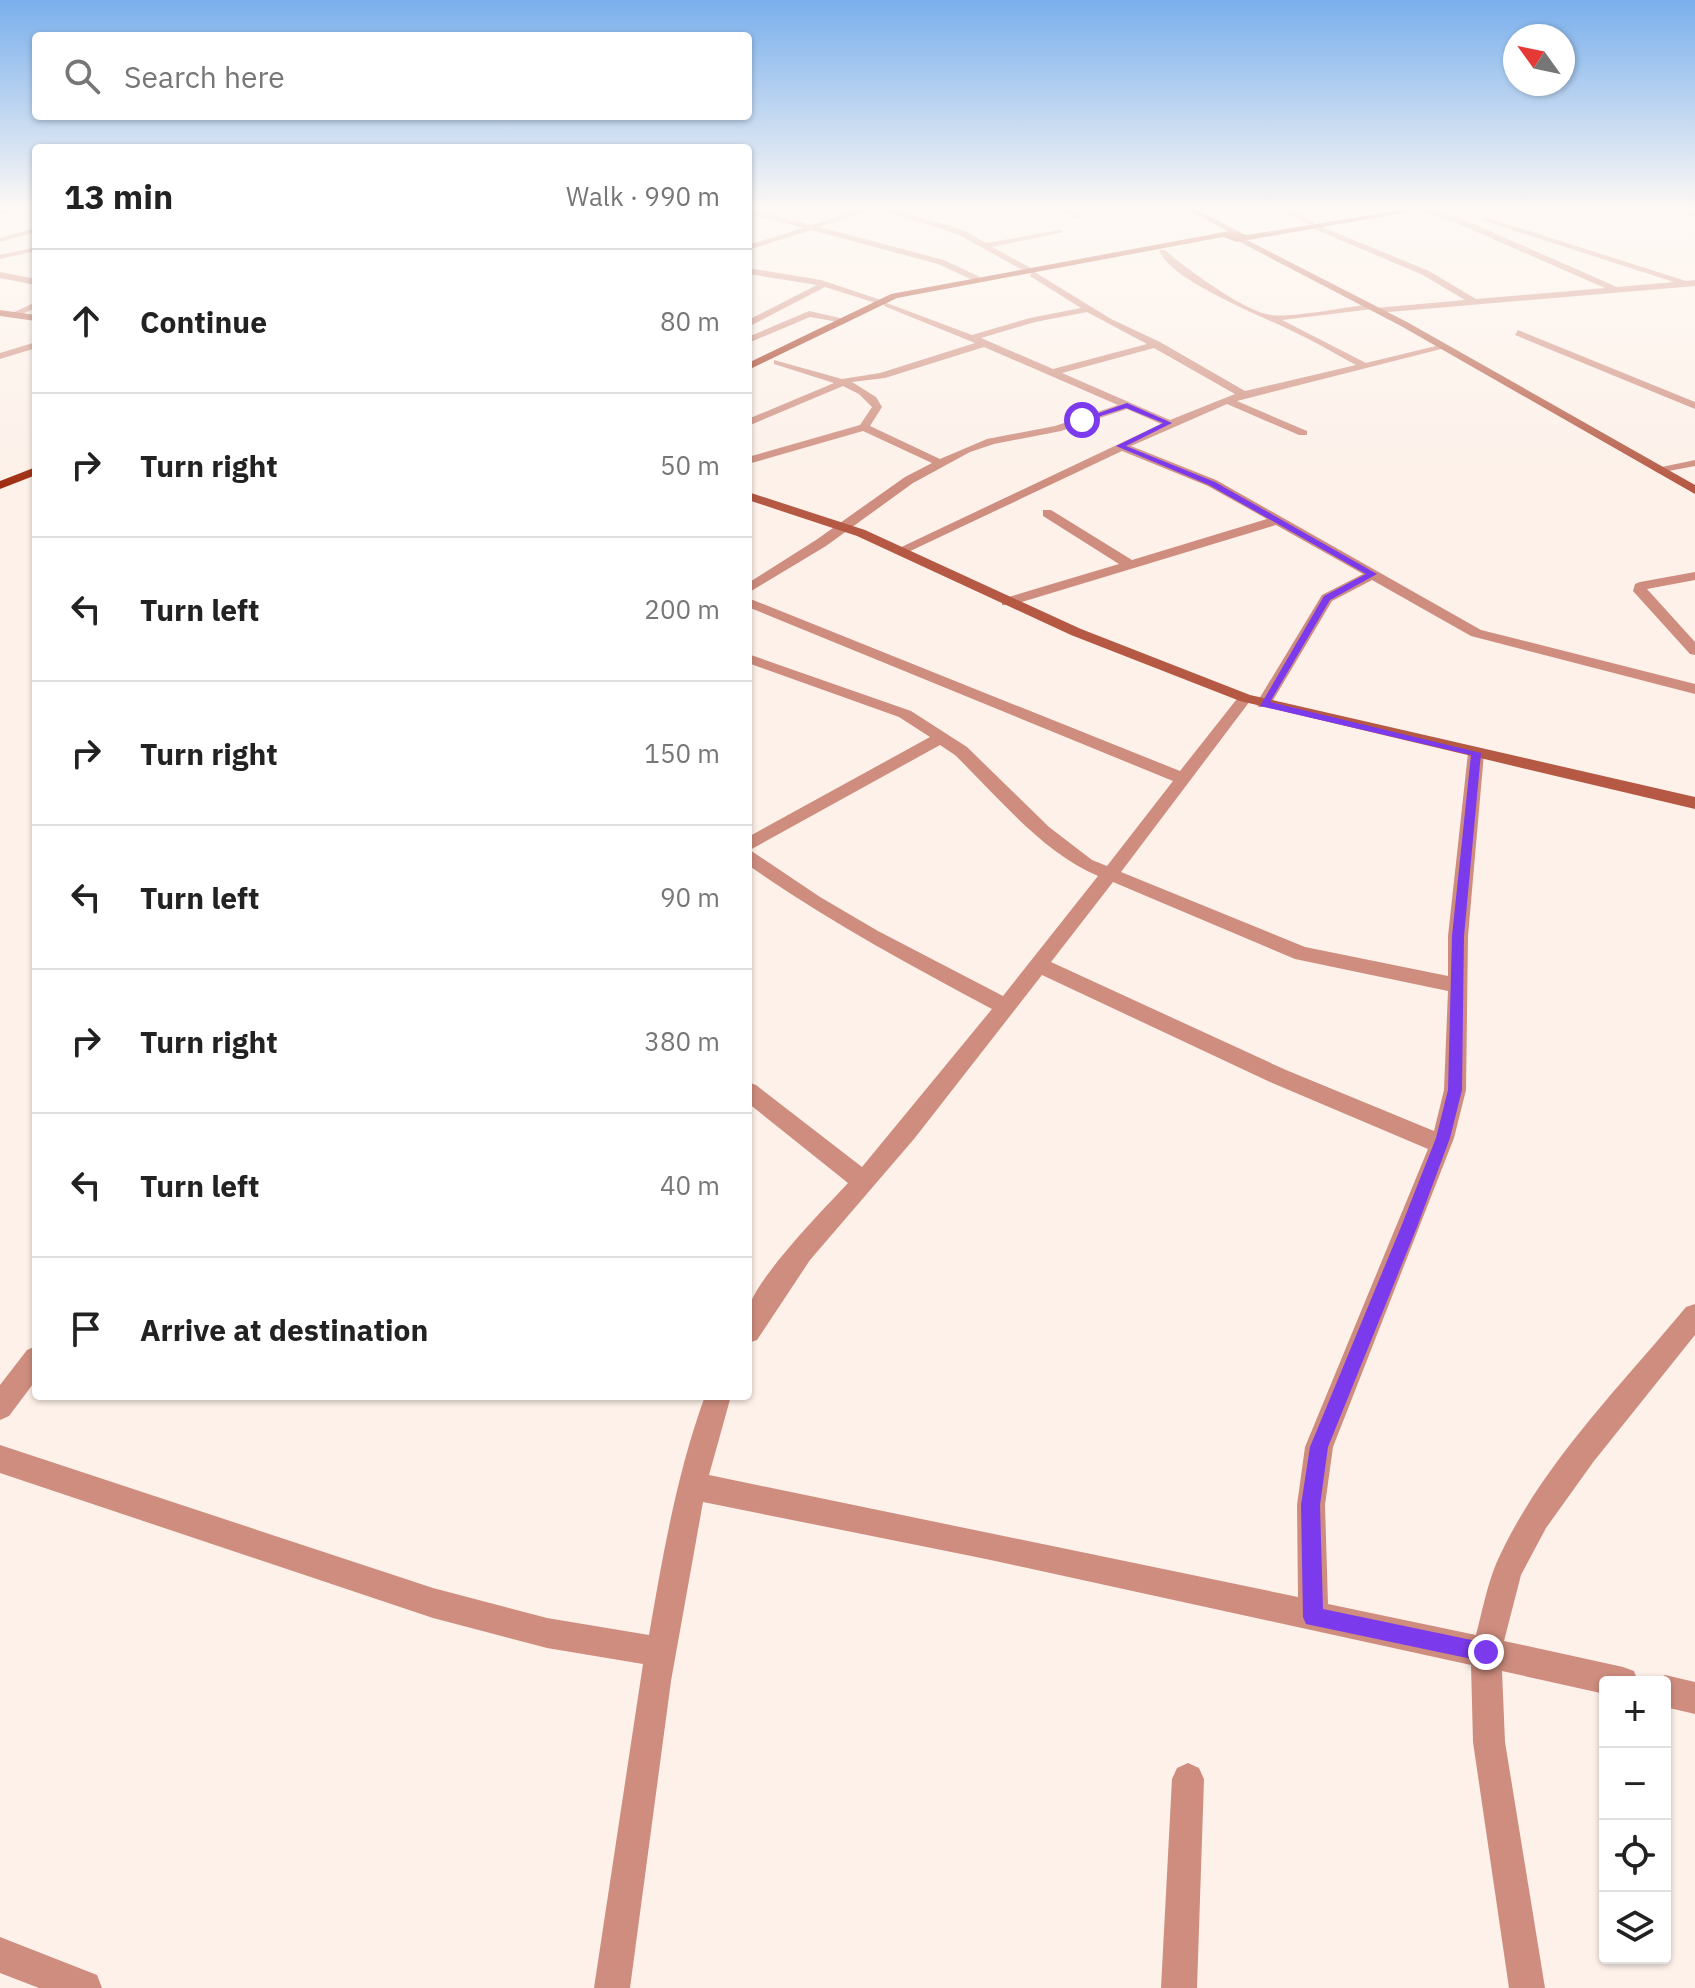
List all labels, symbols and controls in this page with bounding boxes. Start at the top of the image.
north arrow [1503,24,1575,96]
search box [32,32,752,120]
icon: search [60,54,104,98]
text: Search here [124,57,285,96]
text: 13 min [64,174,173,218]
text: Walk · 990 m [566,179,720,213]
icon: ahead [64,299,108,343]
text: Continue [140,302,267,341]
text: 80 m [660,304,720,338]
route start [1064,402,1100,438]
icon: right [64,443,108,487]
text: Turn right [140,446,278,485]
text: 50 m [660,448,720,482]
icon: left [64,587,108,631]
text: Turn left [140,590,259,629]
text: 200 m [644,592,720,626]
icon: right [64,731,108,775]
text: Turn right [140,734,278,773]
text: 150 m [644,736,720,770]
icon: left [64,875,108,919]
text: Turn left [140,878,259,917]
text: 90 m [660,880,720,914]
icon: right [64,1019,108,1063]
text: Turn right [140,1022,278,1061]
text: 380 m [644,1024,720,1058]
icon: left [64,1163,108,1207]
text: Turn left [140,1166,259,1205]
text: 40 m [660,1168,720,1202]
icon: arrive [64,1307,108,1351]
text: Arrive at destination [140,1310,428,1349]
route end [1468,1634,1504,1670]
map controls [1599,1676,1671,1964]
button: + [1599,1676,1671,1748]
button: − [1599,1748,1671,1820]
button: locate [1599,1820,1671,1892]
button: layers [1599,1892,1671,1964]

